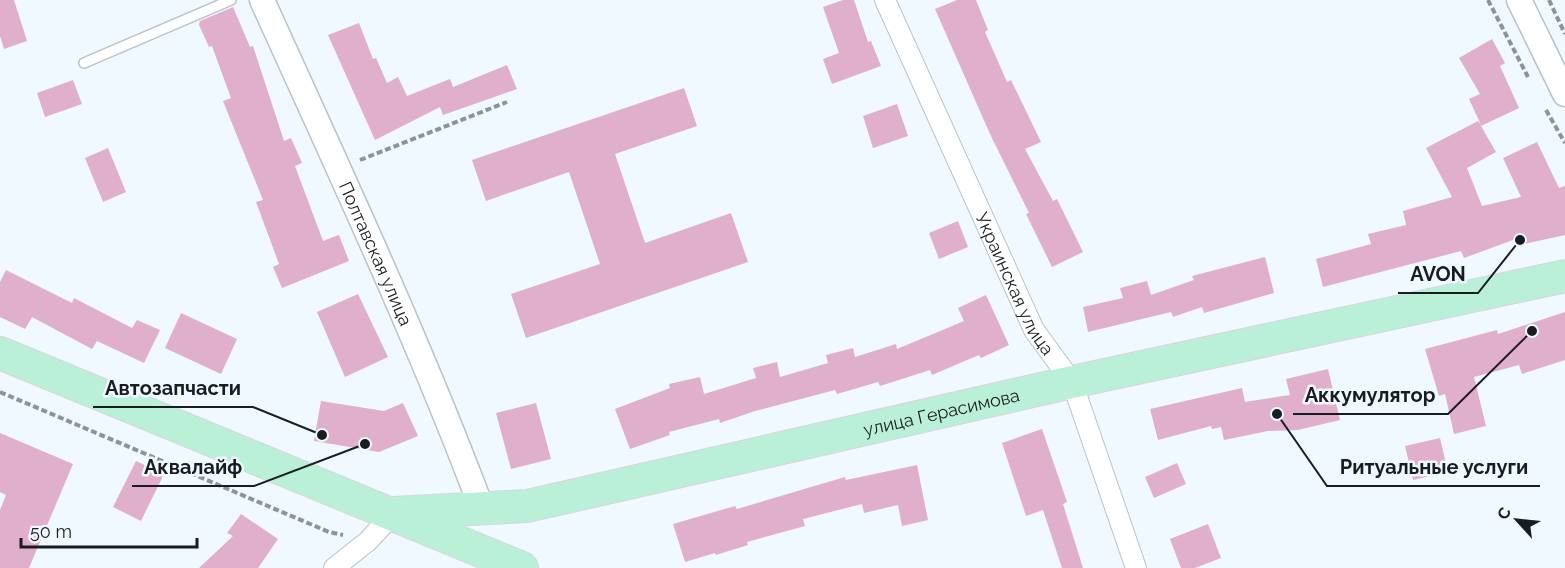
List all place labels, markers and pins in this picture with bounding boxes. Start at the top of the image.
callout: AVON [1398,255,1478,293]
callout: Автозапчасти [93,369,253,407]
callout: Аккумулятор [1293,376,1448,414]
callout: Аквалайф [132,448,254,486]
callout: Ритуальные услуги [1327,448,1540,486]

